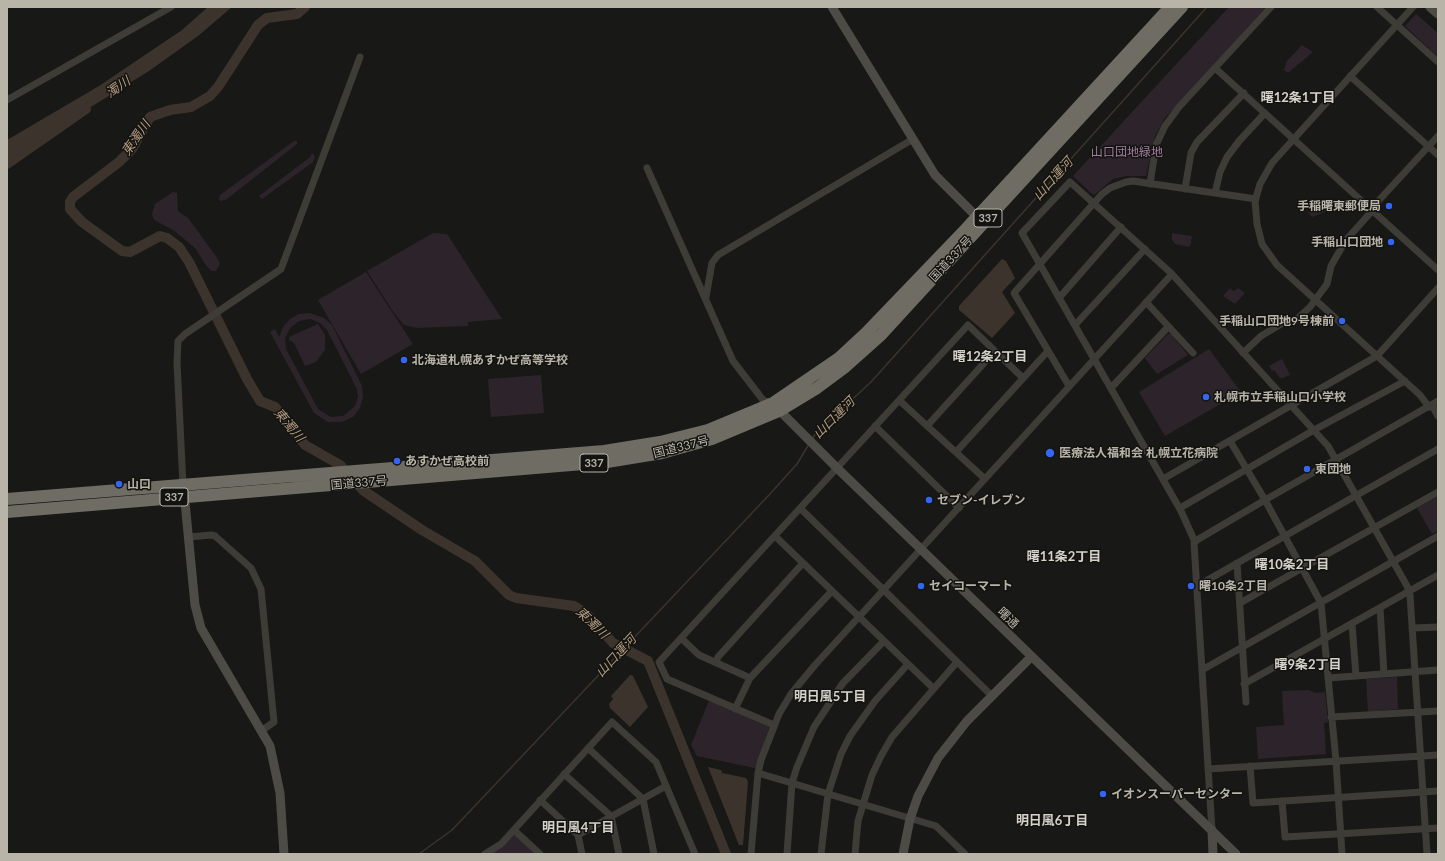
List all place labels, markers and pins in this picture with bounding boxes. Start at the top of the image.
place label: 手稲曙東郵便局 [1297,199,1381,213]
marker: 手稲曙東郵便局 [1384,201,1394,211]
place label: 手稲山口団地 [1311,235,1383,249]
marker: 手稲山口団地 [1386,237,1396,247]
place label: 手稲山口団地9号棟前 [1219,314,1334,328]
marker: 手稲山口団地9号棟前 [1337,316,1347,326]
place label: 北海道札幌あすかぜ高等学校 [412,353,568,367]
marker: 北海道札幌あすかぜ高等学校 [399,355,409,365]
place label: 札幌市立手稲山口小学校 [1214,390,1346,404]
marker: 札幌市立手稲山口小学校 [1201,392,1211,402]
place label: 医療法人福和会 札幌立花病院 [1059,446,1218,460]
marker: 医療法人福和会 札幌立花病院 [1044,447,1056,459]
place label: あすかぜ高校前 [405,454,489,468]
marker: あすかぜ高校前 [392,456,402,466]
place label: 東団地 [1315,462,1351,476]
marker: 東団地 [1302,464,1312,474]
place label: 山口 [127,477,151,491]
marker: 山口 [114,479,124,489]
place label: セブン-イレブン [937,493,1025,507]
marker: セブン-イレブン [924,495,934,505]
place label: セイコーマート [929,579,1013,593]
place label: 曙10条2丁目 [1199,579,1268,593]
marker: セイコーマート [916,581,926,591]
marker: 曙10条2丁目 [1186,581,1196,591]
place label: イオンスーパーセンター [1111,787,1243,801]
marker: イオンスーパーセンター [1098,789,1108,799]

